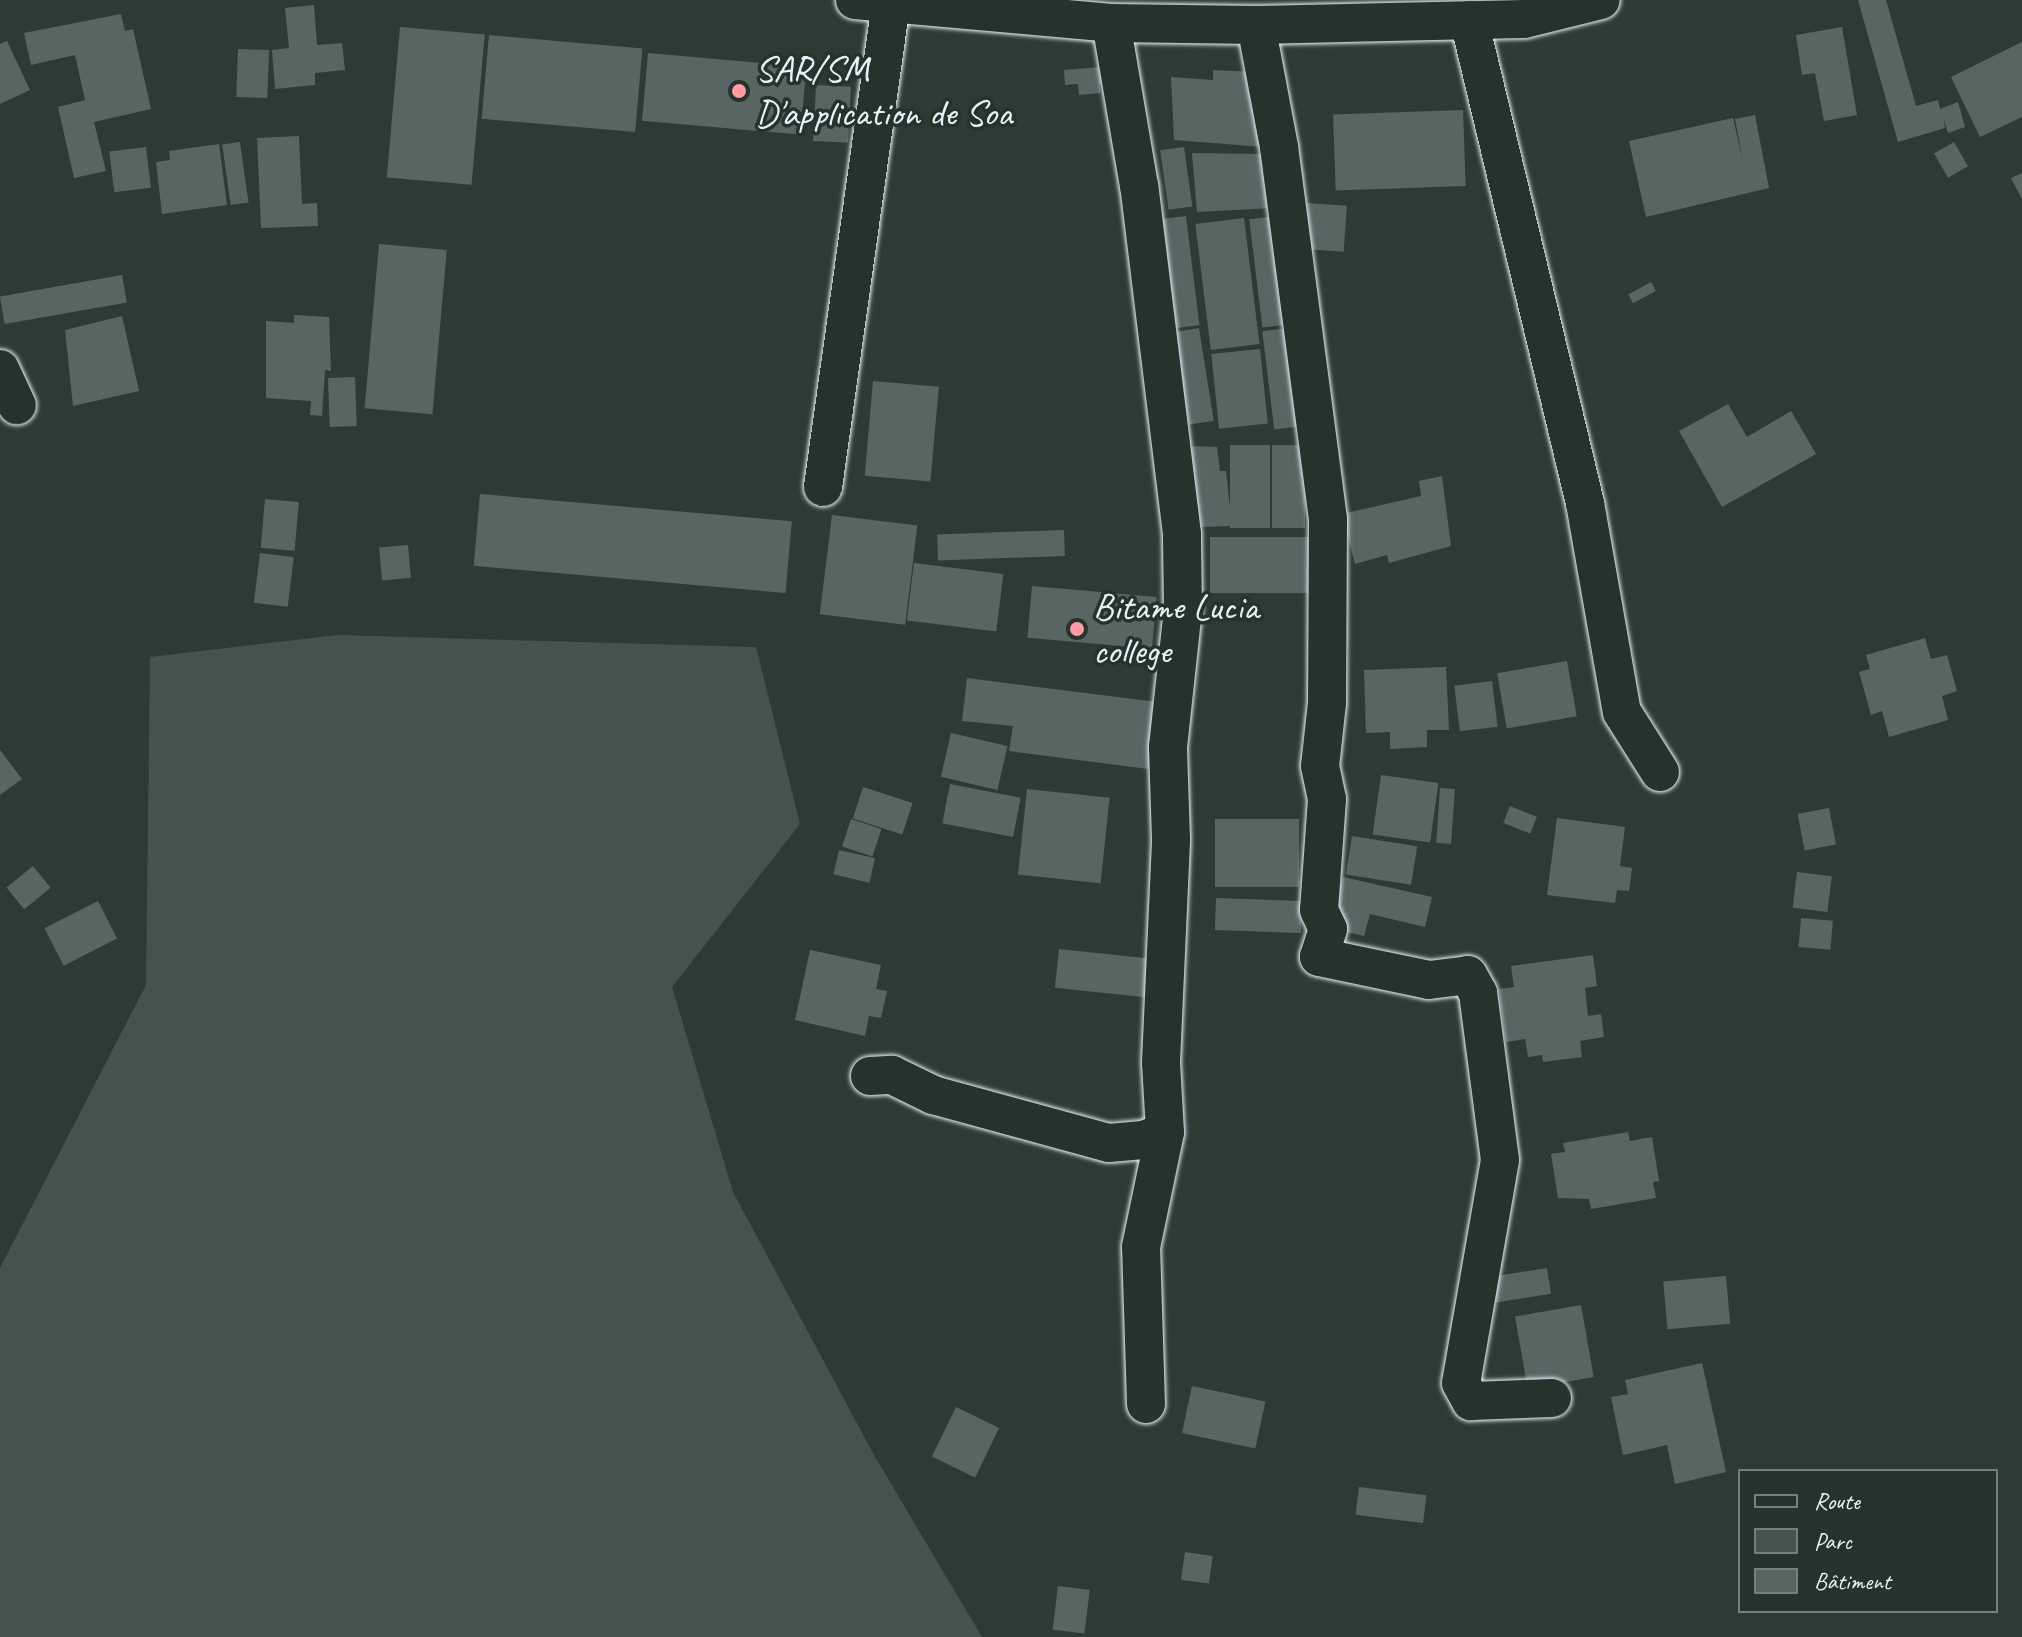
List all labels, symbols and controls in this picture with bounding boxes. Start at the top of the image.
place label: SAR/SM D'application de Soa [755,46,1012,136]
marker: SAR/SM D'application de Soa [730,82,748,100]
place label: Bitame Lucia college [1093,584,1258,674]
marker: Bitame Lucia college [1068,620,1086,638]
legend [1738,1469,1998,1613]
text: Route [1814,1486,1860,1516]
text: Parc [1814,1526,1852,1556]
text: Bâtiment [1814,1566,1891,1596]

